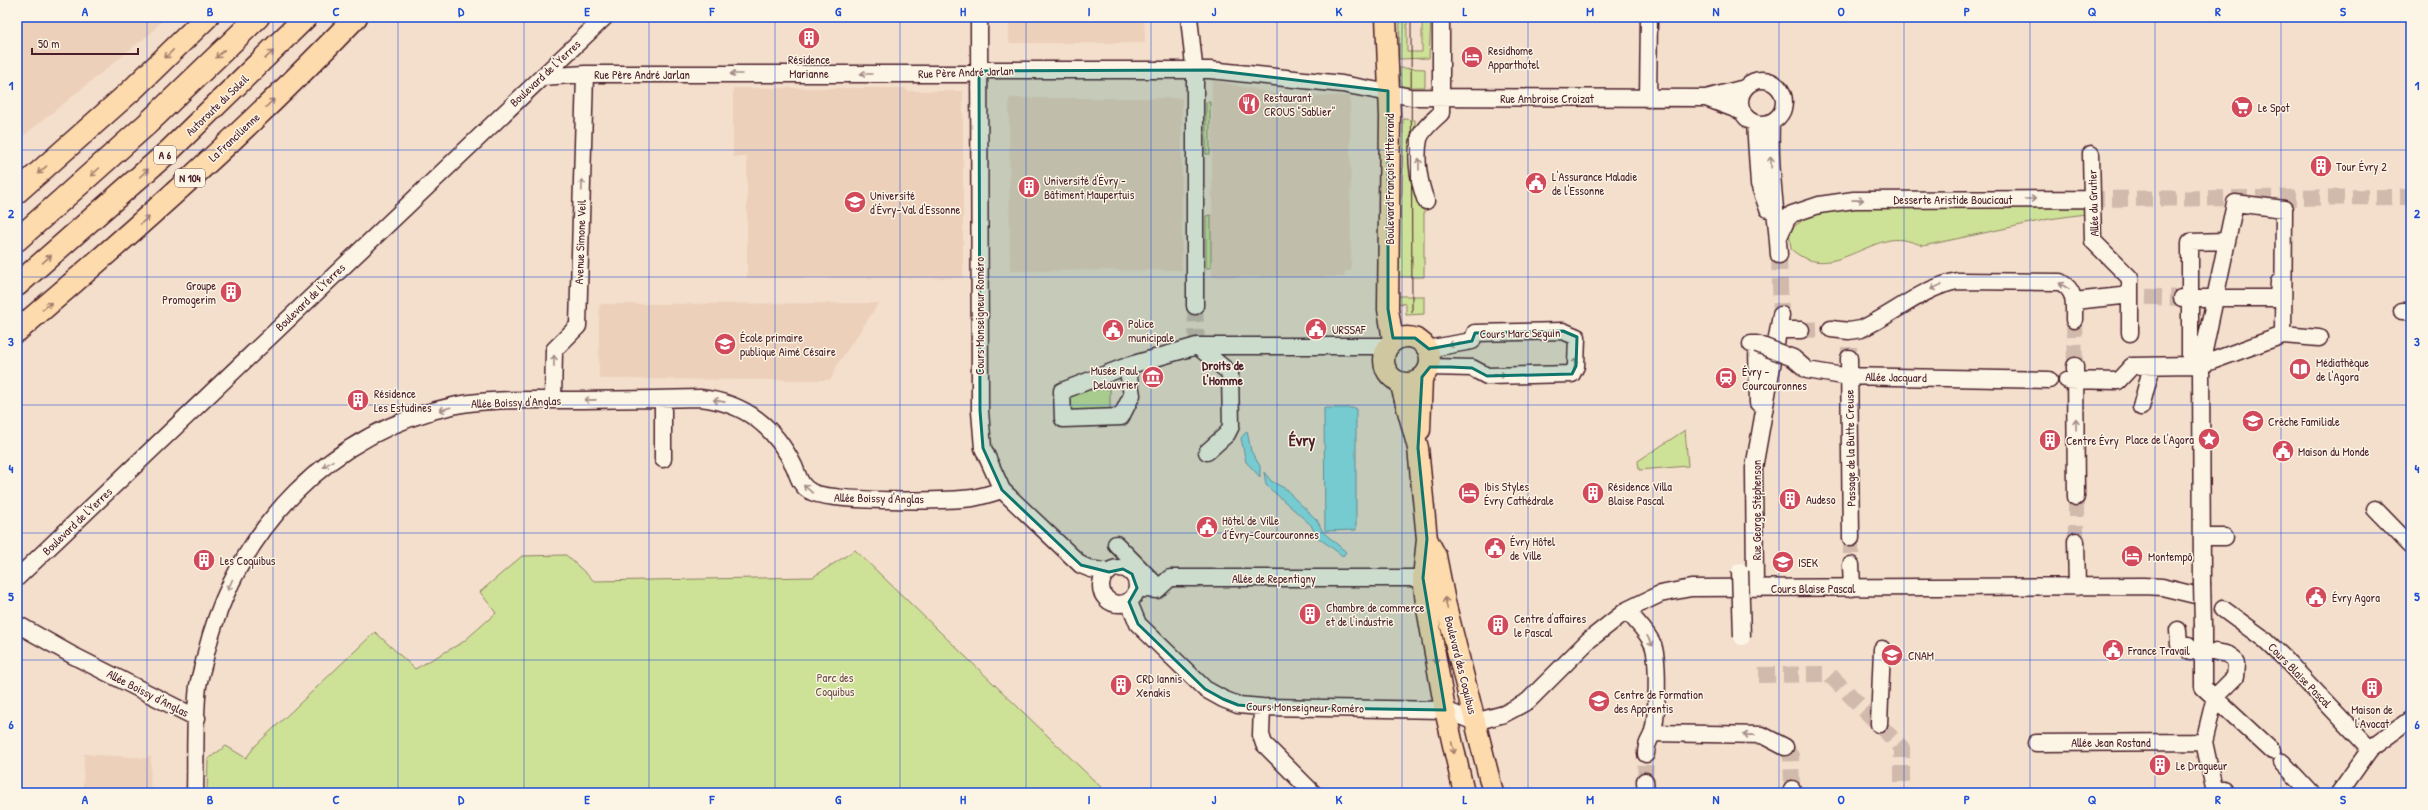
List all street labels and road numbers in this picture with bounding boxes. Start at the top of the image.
street label: Boulevard de l'Yerres [506,35,584,110]
street label: Rue Père André Jarlan [918,62,1014,82]
street label: Rue Père André Jarlan [594,66,690,83]
street label: Autoroute du Soleil [182,70,253,140]
street label: Rue Ambroise Croizat [1500,90,1595,107]
street label: La Francilienne [205,109,264,165]
street label: Boulevard François Mitterrand [1381,113,1398,244]
road number: A 6 [154,146,176,164]
road number: N 104 [175,169,205,187]
street label: Allée du Grutier [2083,169,2103,237]
street label: Desserte Aristide Boucicaut [1894,191,2013,208]
street label: Avenue Simone Veil [570,199,590,285]
street label: Cours Monseigneur Roméro [971,257,988,375]
street label: Boulevard de l'Yerres [271,259,349,335]
street label: Cours Marc Seguin [1480,324,1560,342]
street label: Allée Jacquard [1865,368,1927,386]
street label: Passage de la Butte Creuse [1840,389,1860,507]
street label: Allée Boissy d'Anglas [471,392,562,412]
street label: Rue George Stéphenson [1748,460,1765,560]
street label: Boulevard de l'Yerres [38,483,116,559]
street label: Allée Boissy d'Anglas [834,489,924,507]
street label: Allée de Repentigny [1232,570,1316,587]
street label: Cours Blaise Pascal [1771,580,1856,597]
street label: Boulevard des Coquibus [1441,614,1482,716]
street label: Cours Blaise Pascal [2264,639,2336,712]
street label: Allée Boissy d'Anglas [104,665,192,721]
street label: Cours Monseigneur Roméro [1246,697,1364,717]
street label: Allée Jean Rostand [2071,734,2151,751]

